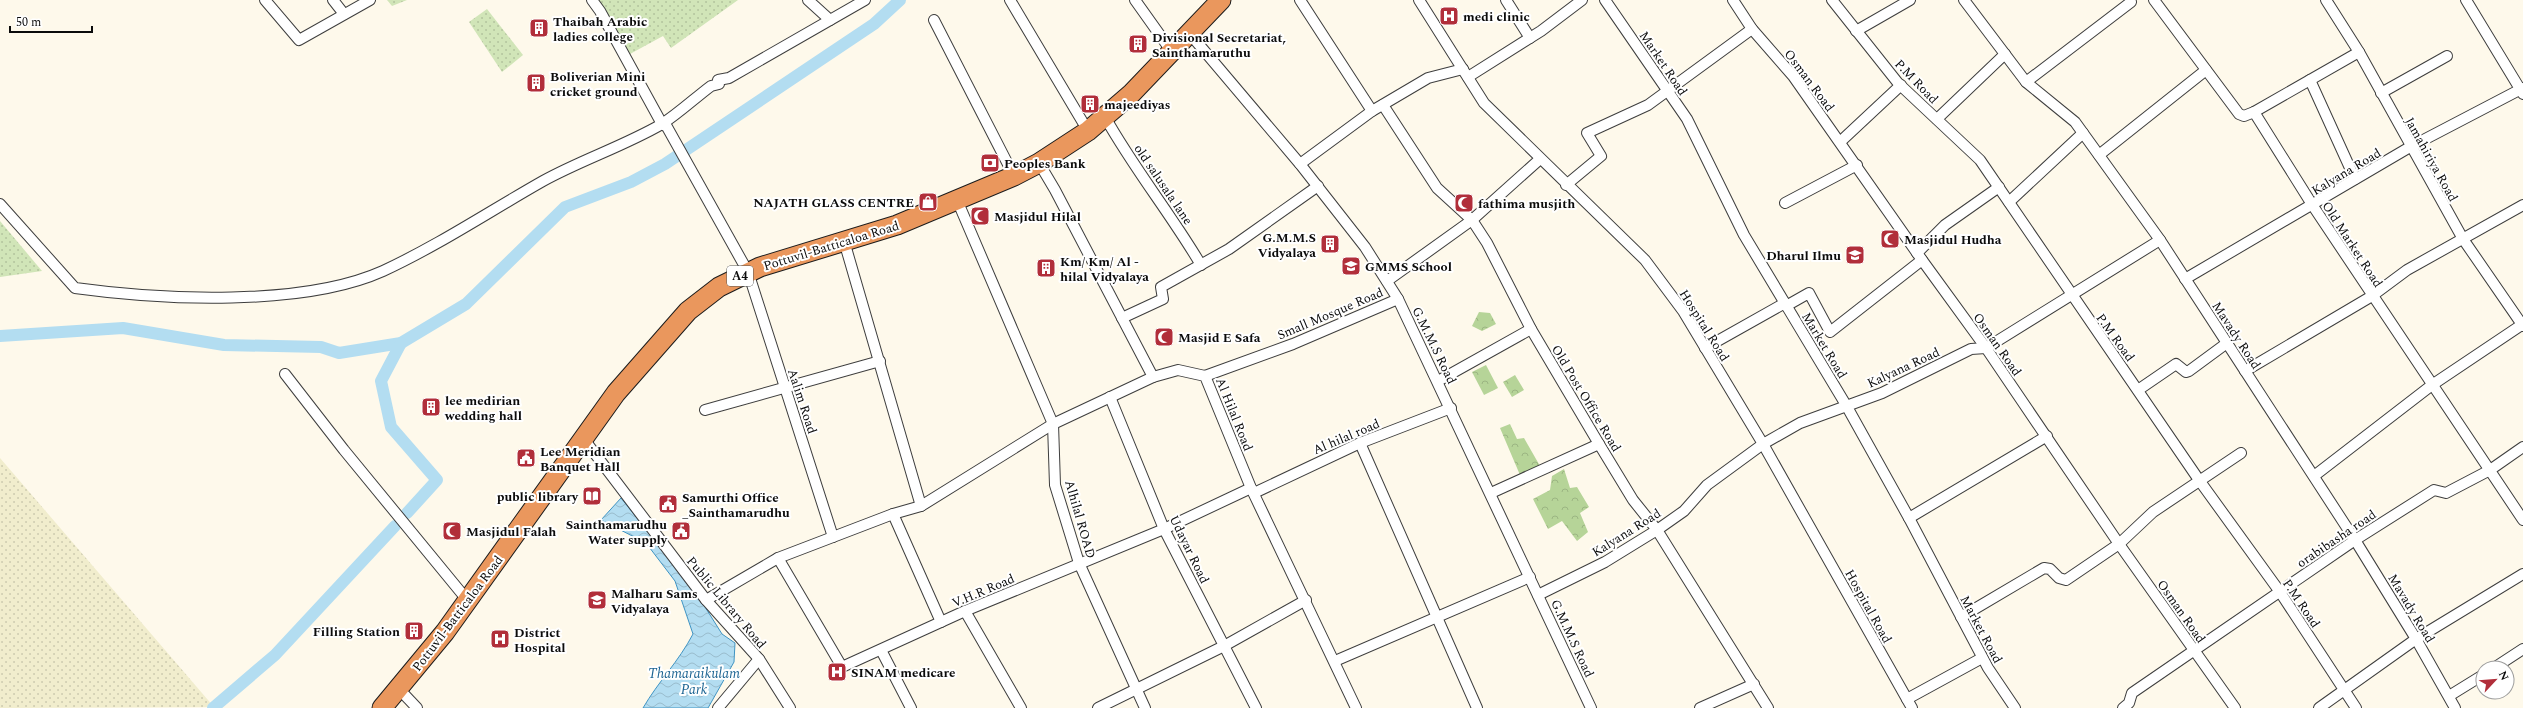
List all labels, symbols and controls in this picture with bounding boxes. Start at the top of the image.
hospital icon: medi clinic [1438,5,1460,27]
place label: medi clinic [1463,7,1530,27]
scale bar [10,8,92,34]
place label: Thaibah Arabic ladies college [553,12,647,47]
text: 50 m [16,13,41,32]
building icon: Thaibah Arabic ladies college [528,17,550,39]
street label: Market Road [1634,27,1692,100]
place label: Divisional Secretariat, Sainthamaruthu [1152,28,1286,63]
building icon: Divisional Secretariat, Sainthamaruthu [1127,33,1149,55]
street label: Osman Road [1779,45,1839,116]
street label: P.M Road [1890,55,1943,109]
place label: Boliverian Mini cricket ground [550,67,645,102]
building icon: Boliverian Mini cricket ground [525,72,547,94]
building icon: majeediyas [1079,93,1101,115]
place label: majeediyas [1104,95,1170,115]
street label: Jamahiriya Road [2399,113,2463,206]
street label: old salusala lane [1129,140,1198,229]
street label: Kalyana Road [2308,143,2385,201]
bank icon: Peoples Bank [979,152,1001,174]
place label: Peoples Bank [1004,154,1086,174]
shop icon: NAJATH GLASS CENTRE [917,191,939,213]
mosque icon: fathima musjith [1453,192,1475,214]
place label: NAJATH GLASS CENTRE [753,193,914,213]
place label: fathima musjith [1478,194,1575,214]
street label: Old Market Road [2317,197,2388,292]
mosque icon: Masjidul Hilal [969,205,991,227]
place label: Masjidul Hilal [994,207,1081,227]
street label: Pottuvil-Batticaloa Road [761,216,902,276]
place label: G.M.M.S Vidyalaya [1258,228,1316,263]
mosque icon: Masjidul Hudha [1879,228,1901,250]
place label: Masjidul Hudha [1904,230,2002,250]
building icon: G.M.M.S Vidyalaya [1319,233,1341,255]
school or university icon: Dharul Ilmu [1844,244,1866,266]
place label: Dharul Ilmu [1766,246,1841,266]
place label: Km/ Km/ Al - hilal Vidyalaya [1060,252,1149,287]
school or university icon: GMMS School [1340,255,1362,277]
building icon: Km/ Km/ Al - hilal Vidyalaya [1035,257,1057,279]
place label: GMMS School [1365,257,1452,277]
road number: A4 [727,266,753,286]
street label: Small Mosque Road [1274,283,1387,345]
street label: Hospital Road [1674,286,1734,366]
street label: Mavady Road [2207,298,2266,373]
street label: G.M.M.S Road [1407,303,1462,388]
street label: Market Road [1796,308,1852,383]
street label: Osman Road [1968,309,2027,380]
street label: P.M Road [2091,309,2140,366]
mosque icon: Masjid E Safa [1153,326,1175,348]
place label: Masjid E Safa [1178,328,1261,348]
street label: Old Post Office Road [1546,341,1626,456]
street label: Kalyana Road [1864,342,1943,393]
street label: Aalim Road [782,366,822,437]
street label: Al Hilal Road [1210,375,1258,454]
place label: lee medirian wedding hall [444,391,522,426]
building icon: lee medirian wedding hall [420,396,442,418]
street label: Al hilal road [1310,414,1383,460]
place label: Lee Meridian Banquet Hall [540,442,621,477]
public building icon: Lee Meridian Banquet Hall [515,447,537,469]
street label: Alhilal ROAD [1059,478,1101,561]
library icon: public library [581,485,603,507]
place label: public library [497,487,579,507]
place label: Samurthi Office _Sainthamarudhu [682,488,790,523]
public building icon: Samurthi Office _Sainthamarudhu [657,493,679,515]
street label: Kalyana Road [1588,504,1665,562]
street label: orabibasha road [2293,505,2380,573]
street label: Udayar Road [1164,512,1214,587]
place label: Sainthamarudhu Water supply [566,515,668,550]
mosque icon: Masjidul Falah [441,520,463,542]
public building icon: Sainthamarudhu Water supply [670,520,692,542]
place label: Masjidul Falah [466,522,556,542]
street label: Pottuvil-Batticaloa Road [407,551,508,676]
street label: Public Library Road [681,552,771,653]
street label: Hospital Road [1840,566,1897,647]
street label: V.H.R Road [949,569,1018,613]
street label: Mavady Road [2383,570,2440,647]
street label: P.M Road [2277,575,2325,632]
street label: Osman Road [2152,576,2211,647]
place label: Malharu Sams Vidyalaya [611,584,698,619]
school or university icon: Malharu Sams Vidyalaya [586,589,608,611]
street label: Market Road [1955,592,2007,667]
street label: G.M.M.S Road [1545,596,1599,681]
building icon: Filling Station [403,620,425,642]
place label: Filling Station [313,622,400,642]
place label: District Hospital [514,623,566,658]
hospital icon: District Hospital [489,628,511,650]
north arrow [2475,660,2515,700]
hospital icon: SINAM medicare [826,661,848,683]
water label: Thamaraikulam Park [648,663,740,700]
place label: SINAM medicare [851,663,956,683]
text: N [2494,668,2513,684]

